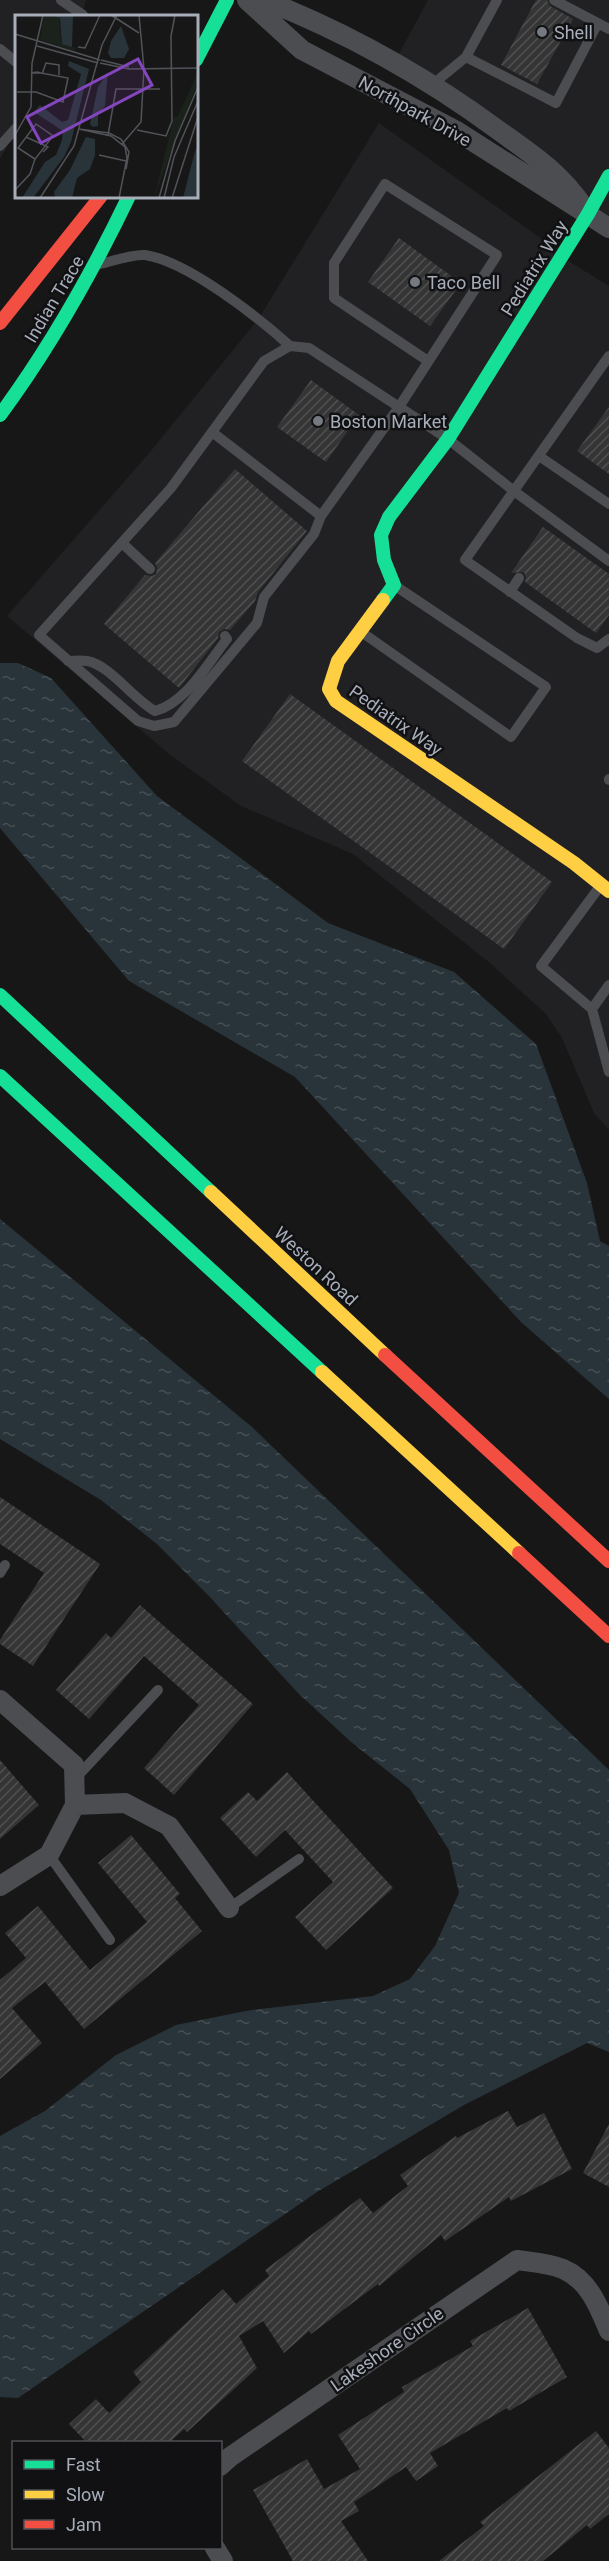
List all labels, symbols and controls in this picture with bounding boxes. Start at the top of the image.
inset map [15,15,198,198]
place label: Shell [554,22,593,43]
marker: Shell [535,25,549,39]
street label: Northpark Drive [355,71,475,151]
street label: Pediatrix Way [496,216,572,320]
street label: Indian Trace [20,252,88,346]
place label: Taco Bell [427,272,500,293]
marker: Taco Bell [408,275,422,289]
place label: Boston Market [330,411,447,432]
marker: Boston Market [311,414,325,428]
street label: Pediatrix Way [345,680,447,760]
street label: Weston Road [270,1222,362,1310]
street label: Lakeshore Circle [327,2302,447,2396]
legend [12,2441,222,2549]
text: Fast [66,2454,101,2475]
text: Slow [66,2484,105,2505]
text: Jam [66,2514,102,2535]

